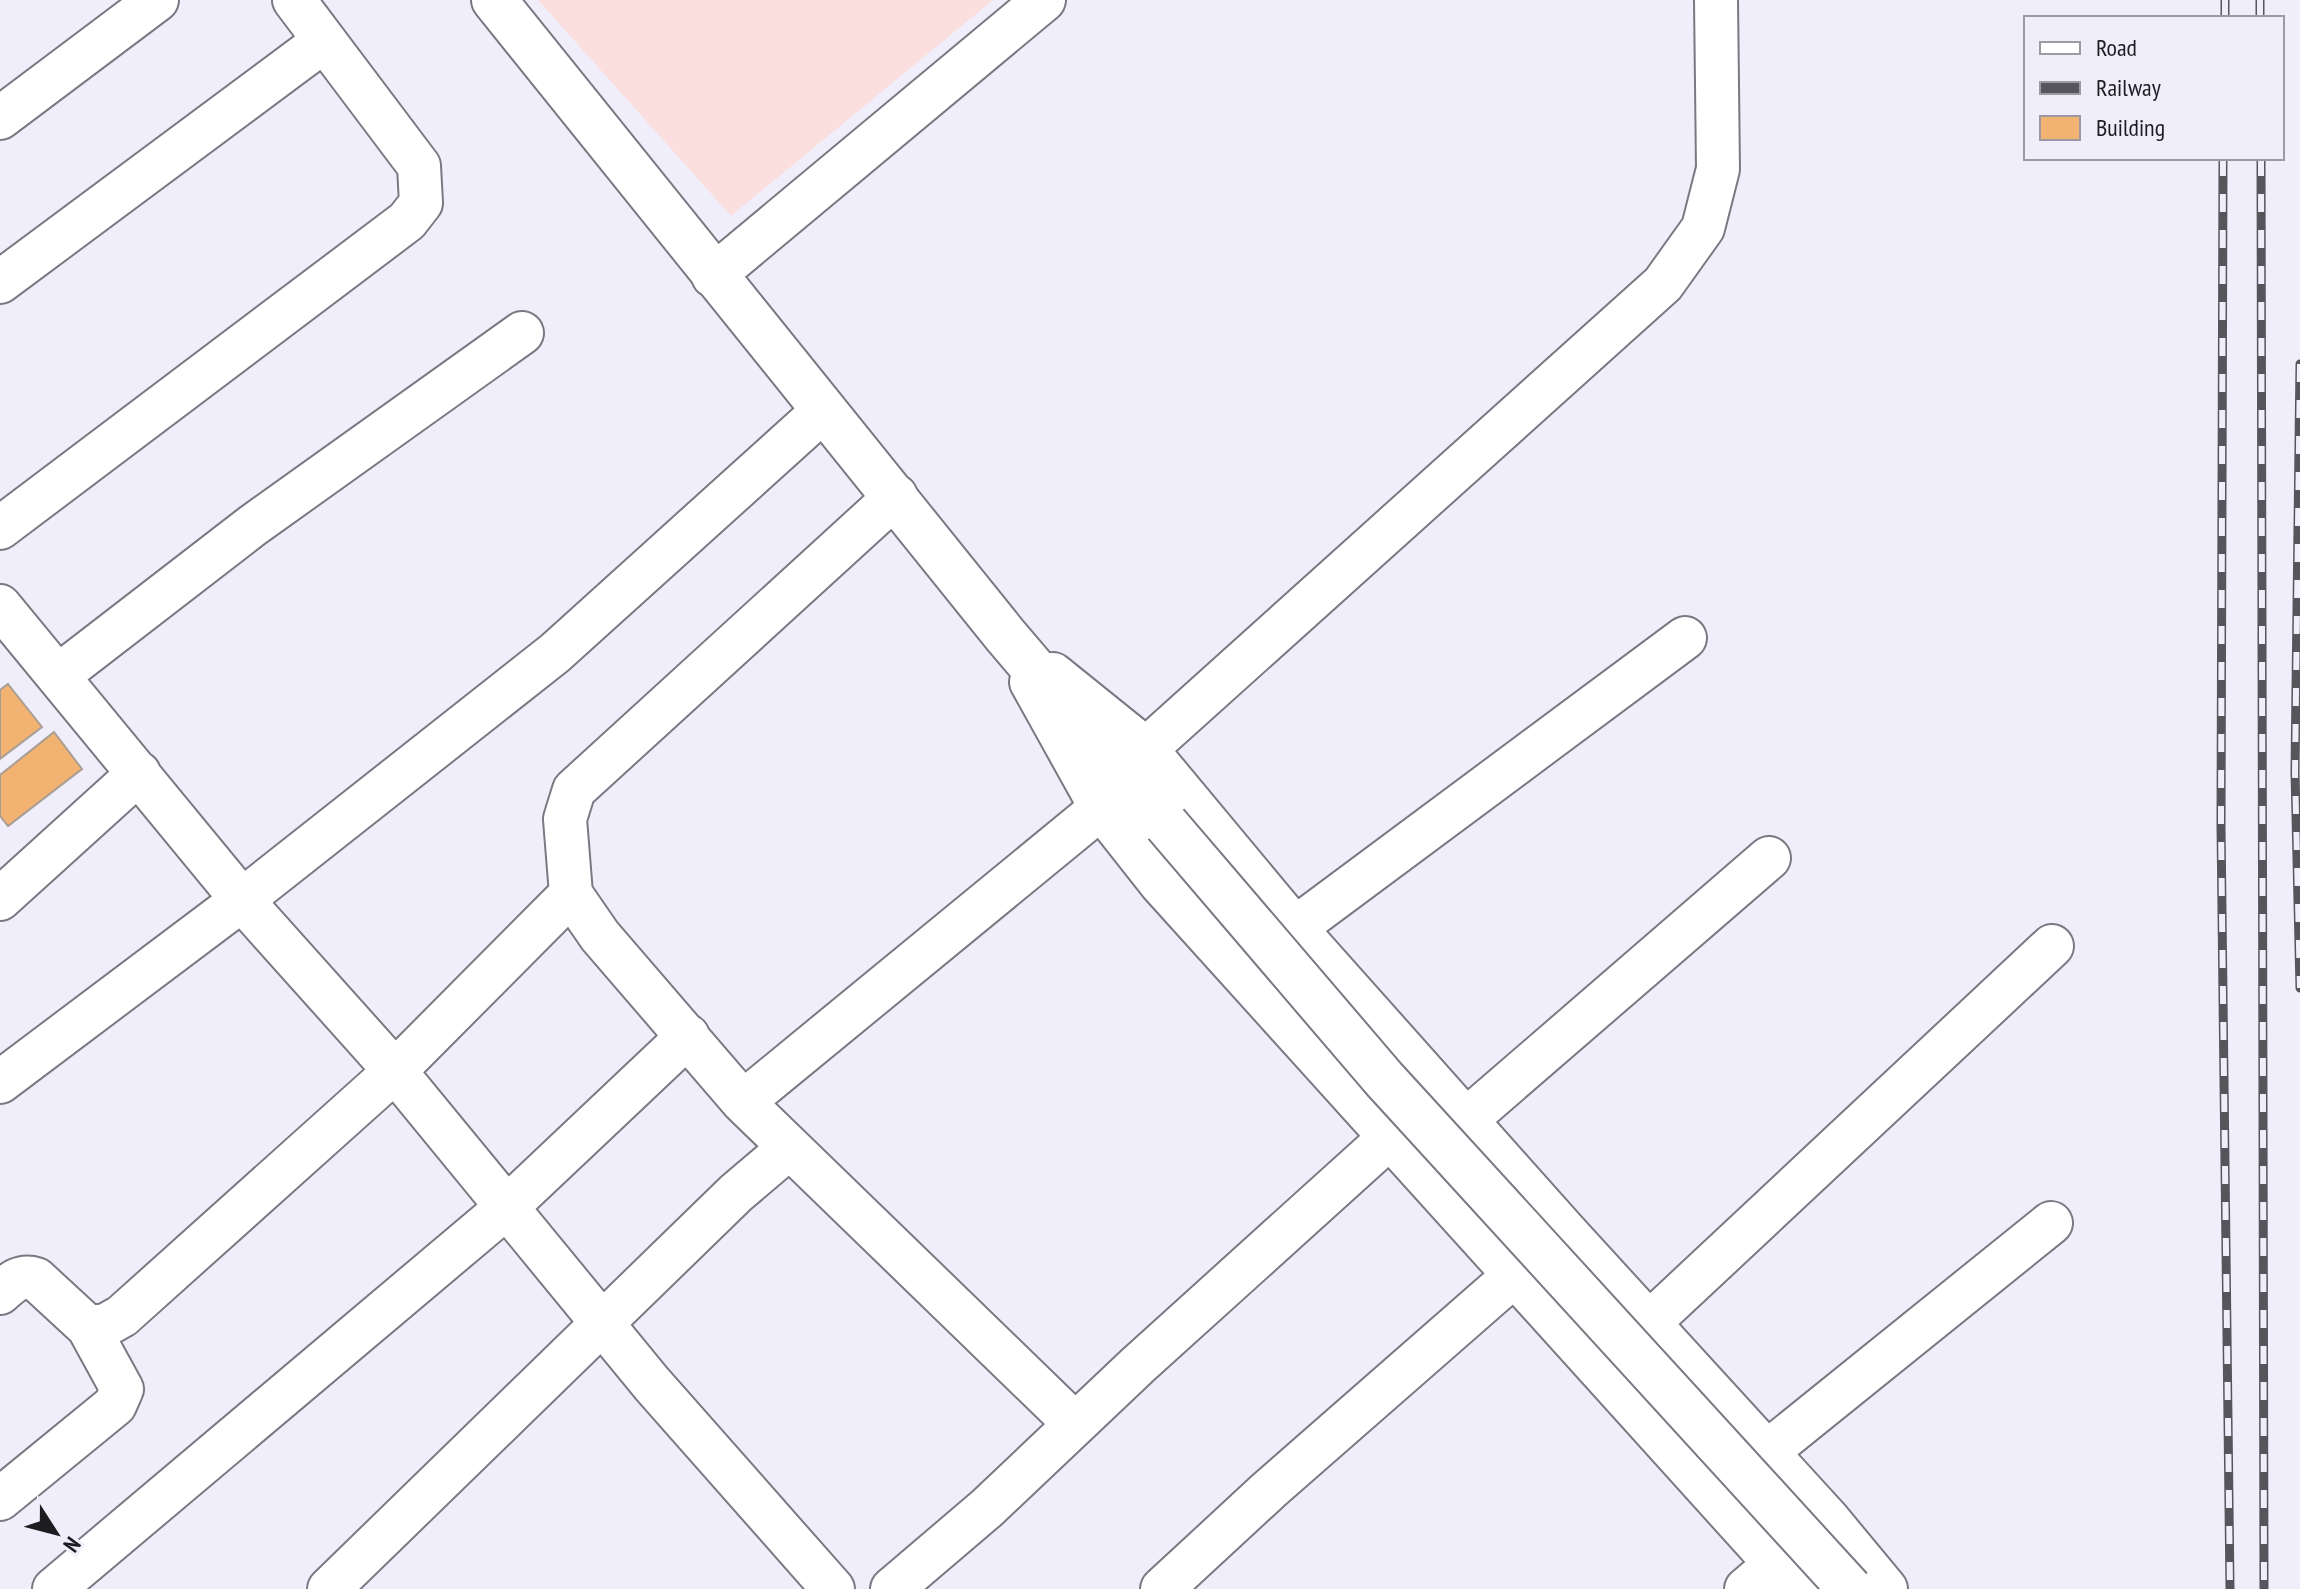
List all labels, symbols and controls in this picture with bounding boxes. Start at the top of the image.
legend [2024,16,2284,160]
text: Road [2096,32,2137,63]
text: Railway [2096,72,2161,103]
text: Building [2096,112,2165,143]
north arrow [16,1493,96,1573]
text: N [57,1532,87,1558]

